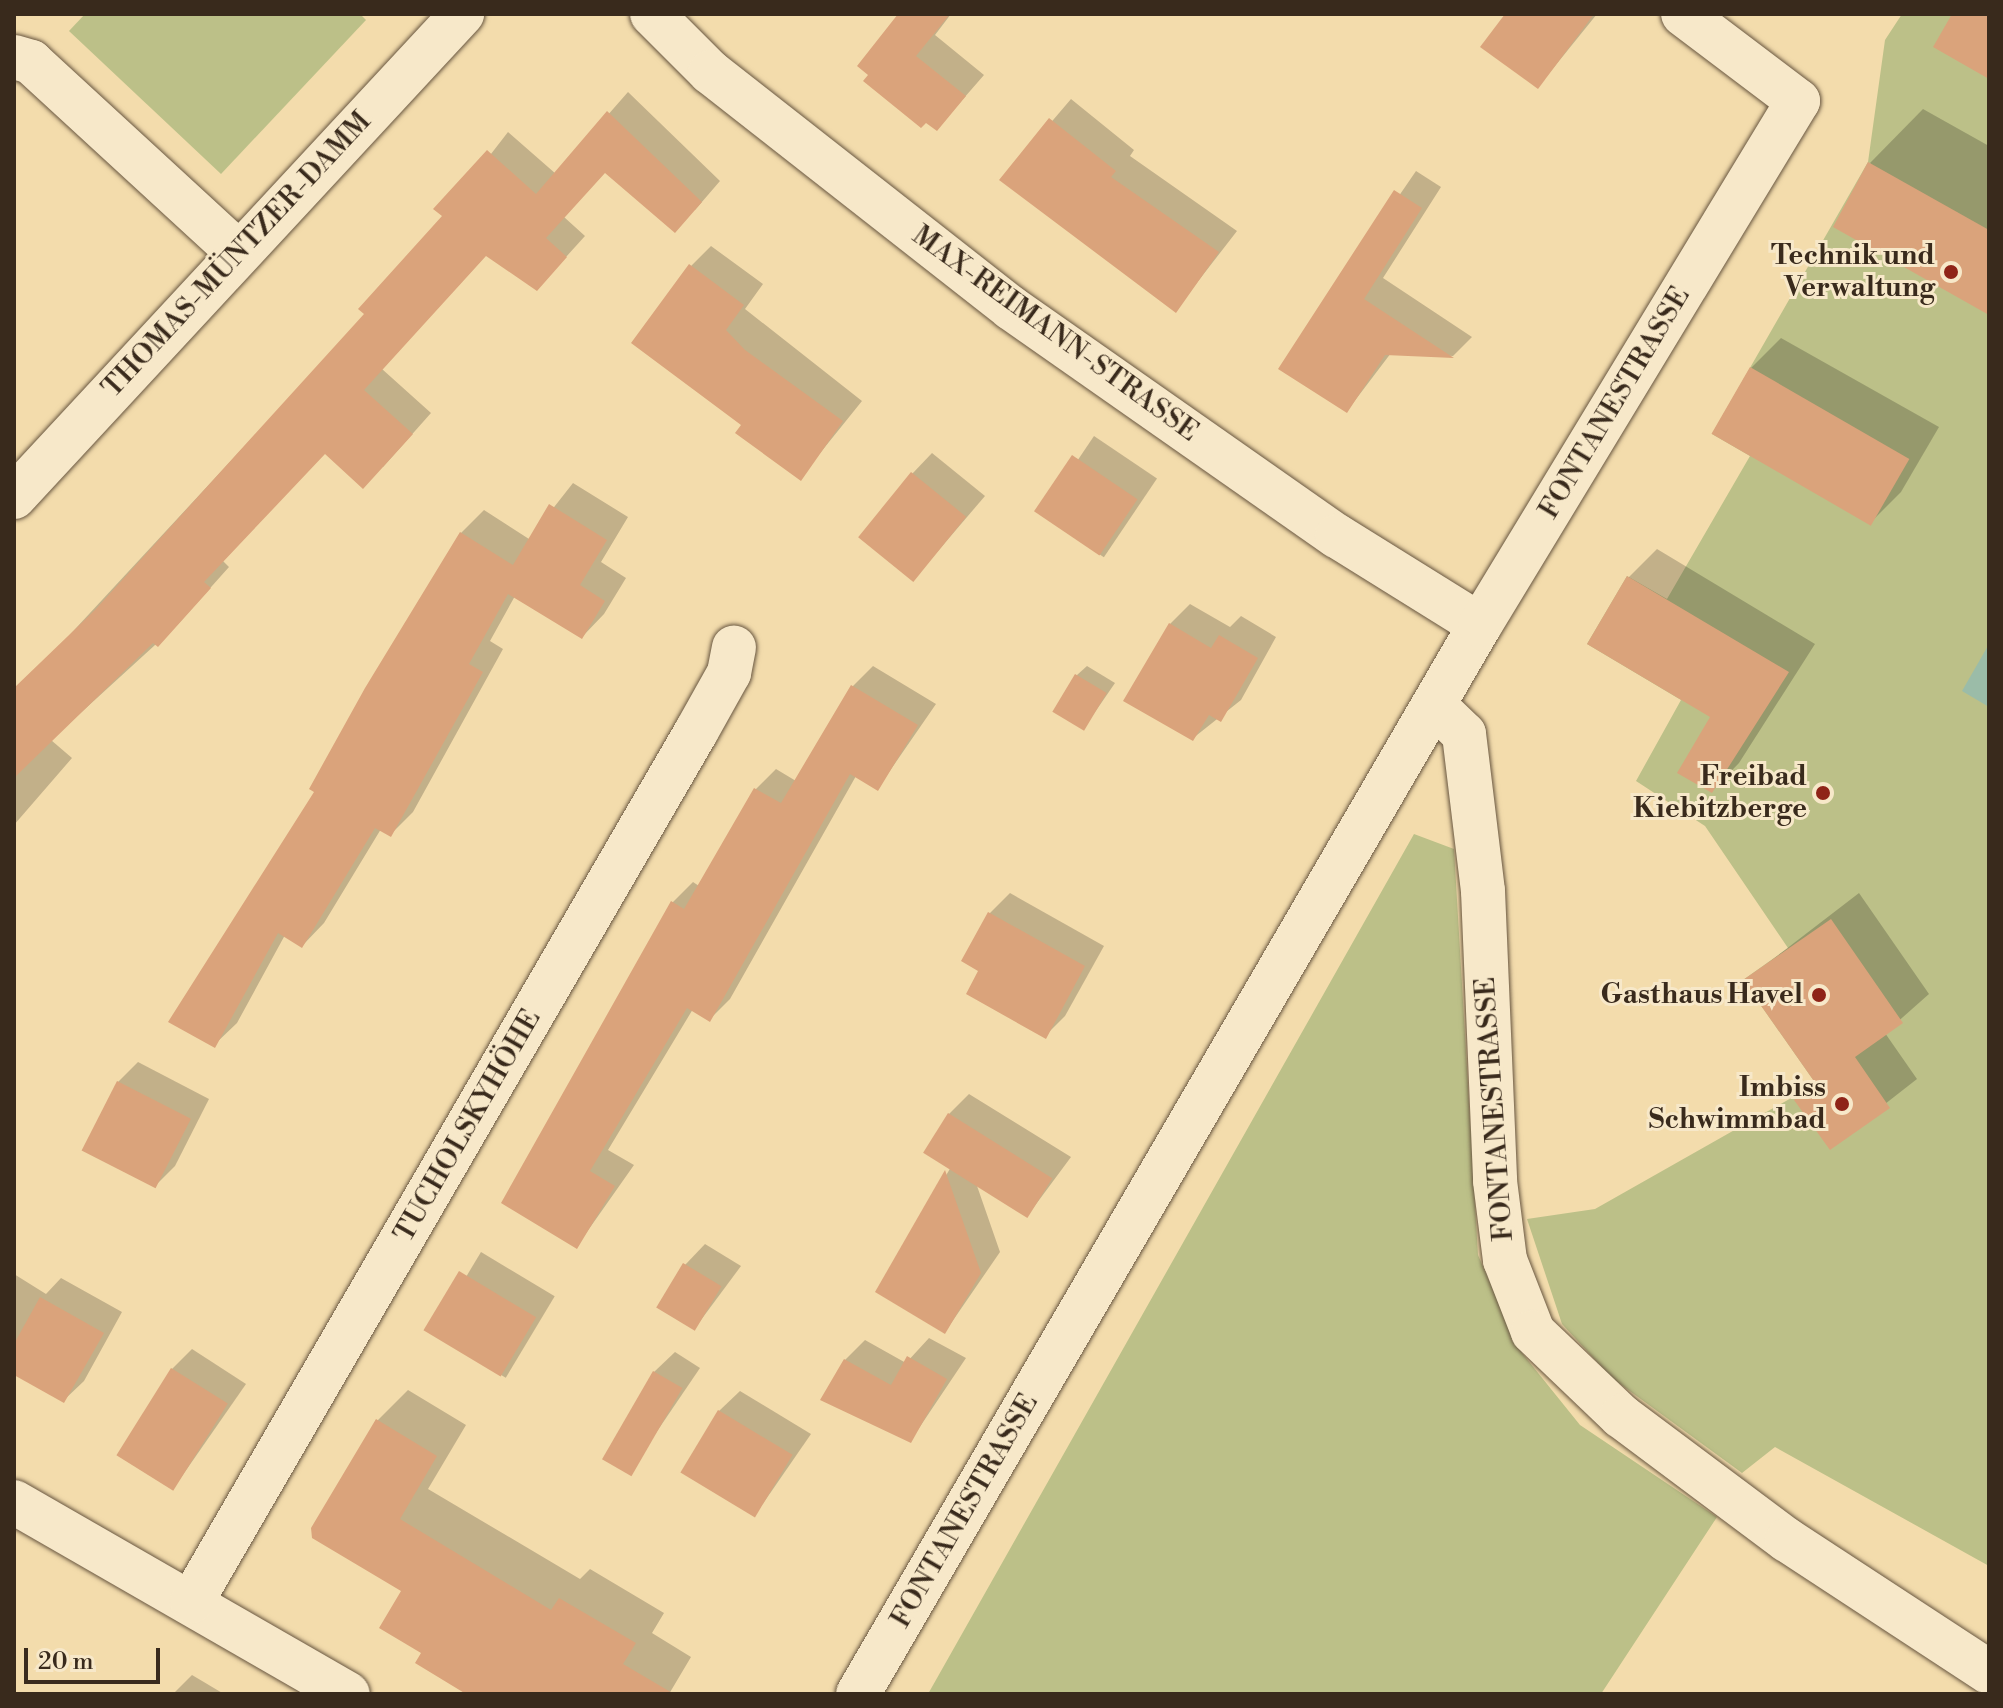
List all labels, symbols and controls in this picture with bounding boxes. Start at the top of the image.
street label: THOMAS-MÜNTZER-DAMM [96,105,378,405]
street label: MAX-REIMANN-STRASSE [905,219,1205,449]
place label: Technik und Verwaltung [1771,239,1935,305]
marker: Technik und Verwaltung [1942,263,1960,281]
street label: FONTANESTRASSE [1532,281,1698,525]
place label: Freibad Kiebitzberge [1633,760,1807,826]
marker: Freibad Kiebitzberge [1814,784,1832,802]
street label: FONTANESTRASSE [1469,976,1521,1242]
place label: Gasthaus Havel [1601,978,1803,1012]
marker: Gasthaus Havel [1810,986,1828,1004]
street label: TUCHOLSKYHÖHE [388,1004,548,1248]
place label: Imbiss Schwimmbad [1649,1071,1826,1137]
marker: Imbiss Schwimmbad [1833,1095,1851,1113]
street label: FONTANESTRASSE [884,1388,1046,1634]
scale bar [28,1632,164,1682]
text: 20 m [38,1647,94,1677]

